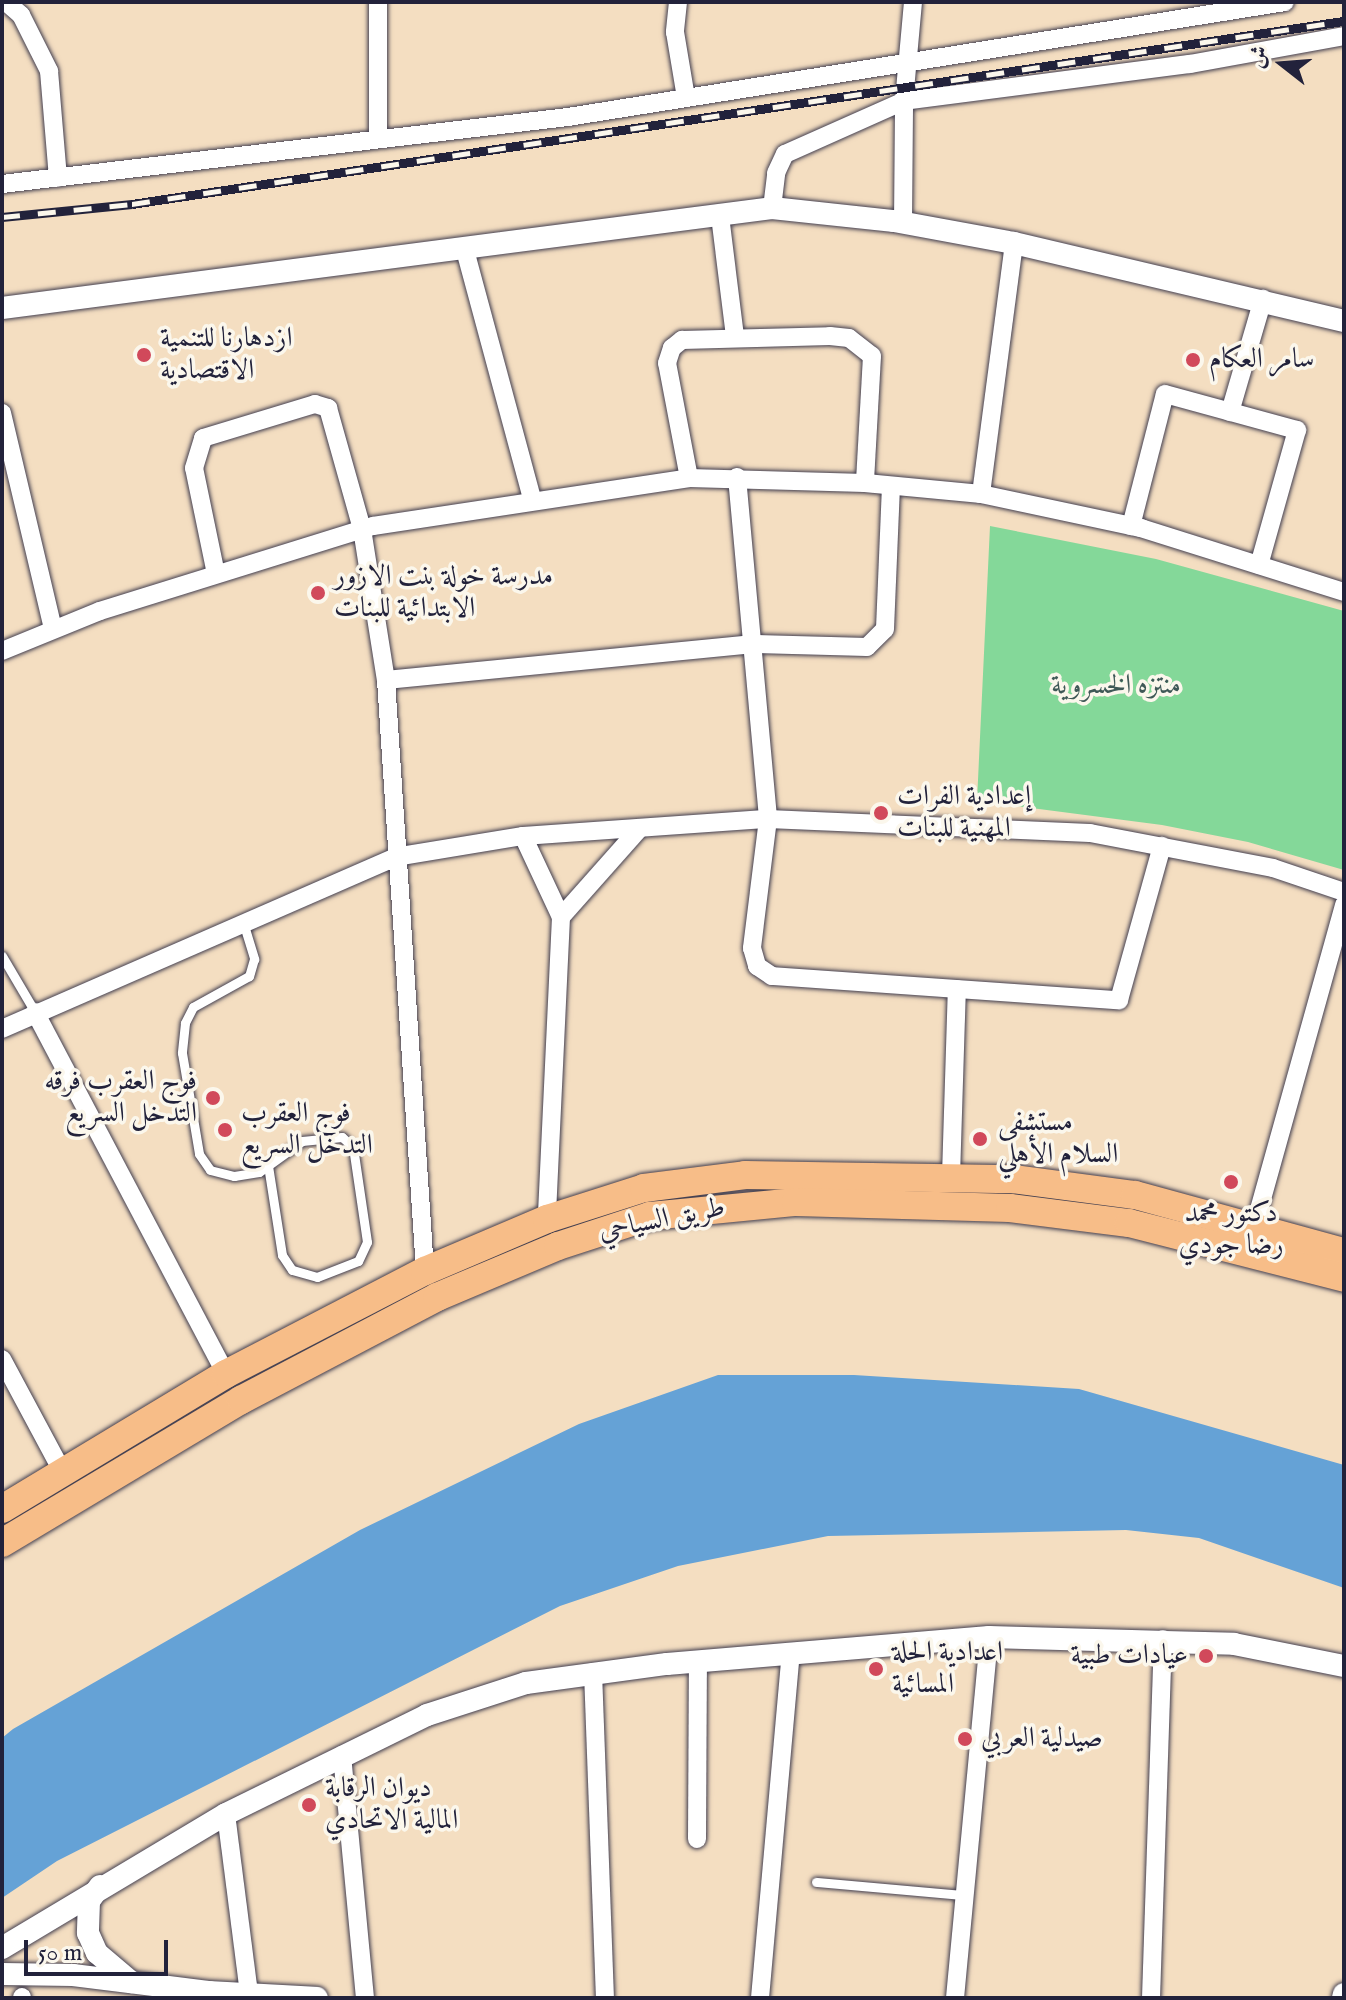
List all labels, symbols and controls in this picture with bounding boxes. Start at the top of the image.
north arrow [1242,24,1322,104]
text: ش [1242,42,1276,72]
place label: ازدهارنا للتنمية الاقتصادية [160,322,293,388]
place label: سامر العكام [1209,343,1314,377]
marker: ازدهارنا للتنمية الاقتصادية [135,346,153,364]
marker: سامر العكام [1184,351,1202,369]
place label: مدرسة خولة بنت الازور الابتدائية للبنات [334,560,553,626]
marker: مدرسة خولة بنت الازور الابتدائية للبنات [309,584,327,602]
park label: منتزه الخسروية [1051,669,1181,703]
place label: إعدادية الفرات المهنية للبنات [897,780,1031,846]
marker: إعدادية الفرات المهنية للبنات [872,804,890,822]
place label: فوج العقرب فرقه التدخل السريع [44,1065,197,1131]
marker: فوج العقرب فرقه التدخل السريع [204,1089,222,1107]
place label: فوج العقرب التدخل السريع [241,1097,373,1163]
place label: مستشفى السلام الأهلي [998,1106,1118,1172]
marker: فوج العقرب التدخل السريع [216,1121,234,1139]
marker: مستشفى السلام الأهلي [969,1128,991,1150]
marker: دكتور محمد رضا جودي [1220,1171,1242,1193]
street label: طريق السياحي [596,1191,728,1249]
place label: دكتور محمد رضا جودي [1178,1197,1284,1263]
place label: اعدادية الحلة المسائية [892,1636,1003,1702]
place label: عيادات طبية [1071,1639,1188,1673]
marker: عيادات طبية [1195,1645,1217,1667]
marker: اعدادية الحلة المسائية [867,1660,885,1678]
place label: صيدلية العربي [981,1722,1103,1756]
marker: صيدلية العربي [956,1730,974,1748]
place label: ديوان الرقابة المالية الاتحادي [325,1772,458,1838]
marker: ديوان الرقابة المالية الاتحادي [300,1796,318,1814]
scale bar [28,1924,172,1974]
text: 50 m [38,1938,82,1969]

